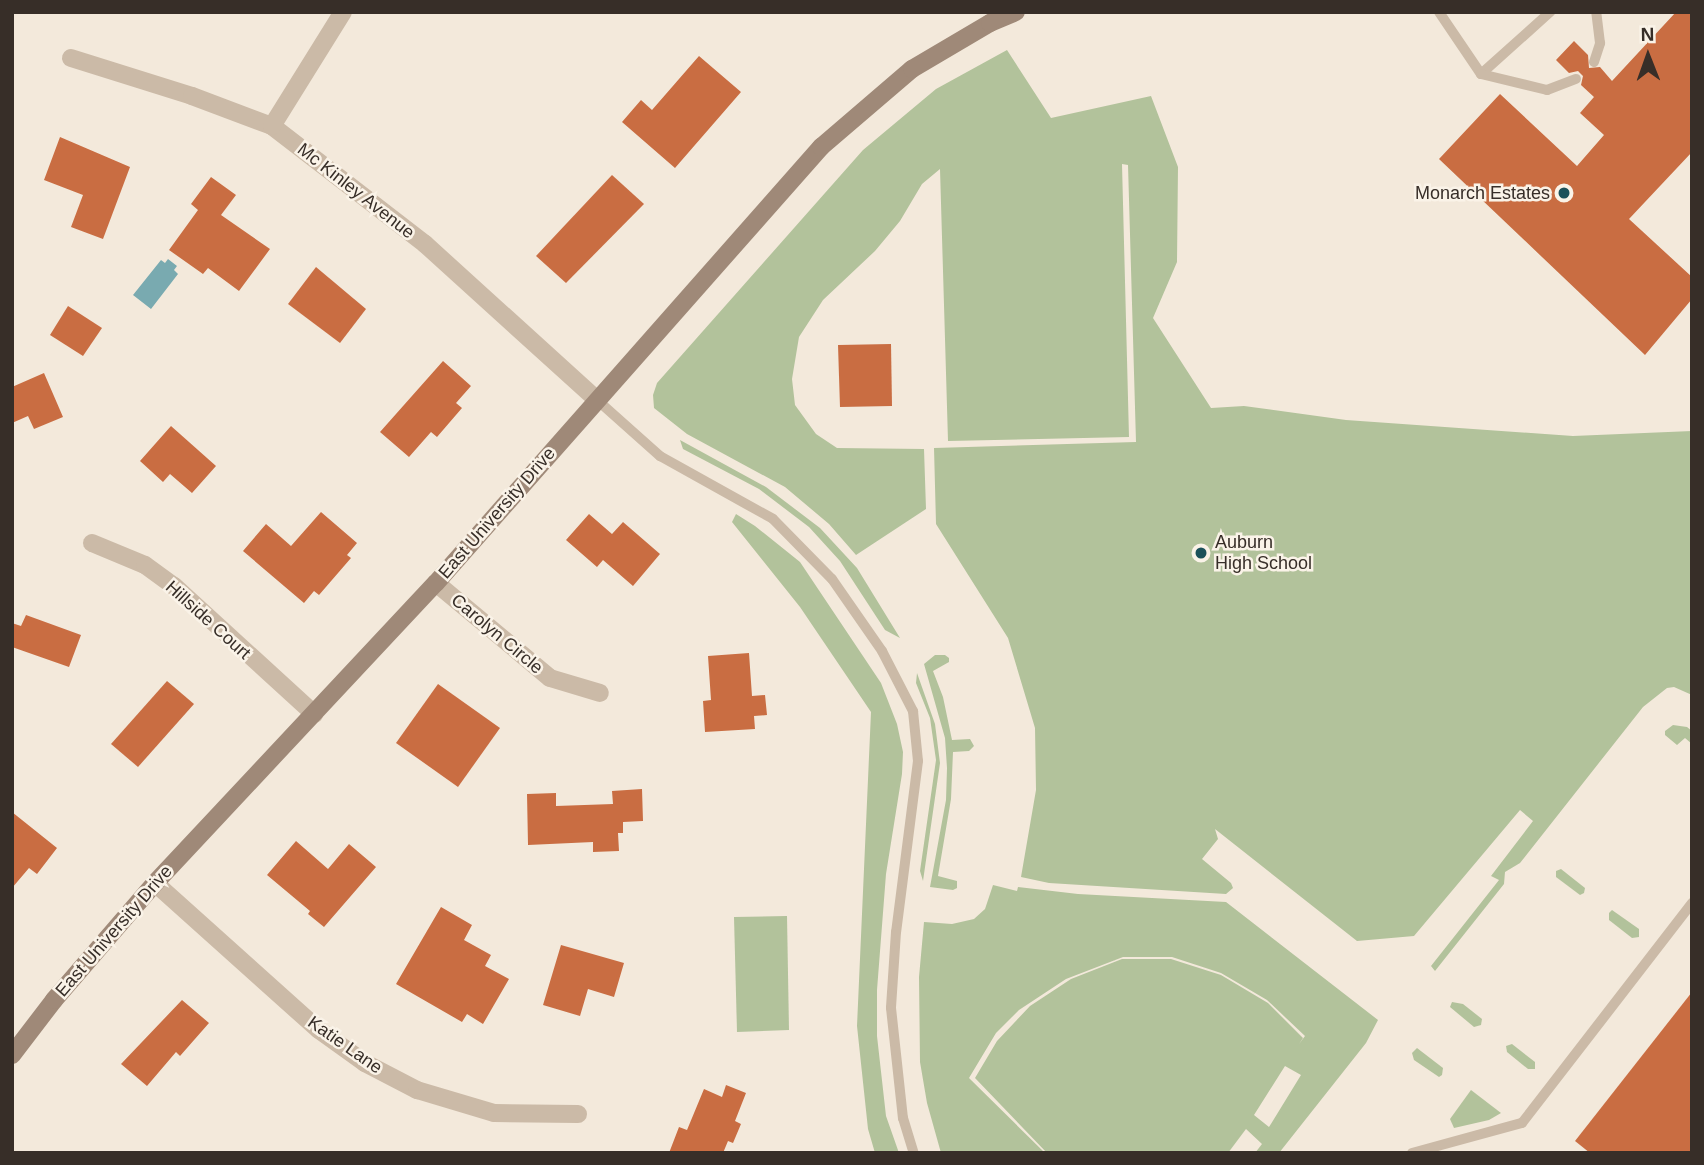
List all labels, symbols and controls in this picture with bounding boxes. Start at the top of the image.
north arrow [1613,21,1683,91]
text: N [1641,24,1655,45]
street label: Mc Kinley Avenue [293,138,419,244]
place label: Monarch Estates [1415,182,1550,204]
marker: Monarch Estates [1556,185,1572,201]
street label: East University Drive [434,443,560,583]
place label: Auburn High School [1215,532,1312,574]
marker: Auburn High School [1193,545,1209,561]
street label: Hillside Court [161,576,255,664]
street label: Carolyn Circle [447,589,547,679]
street label: East University Drive [51,861,177,1001]
street label: Katie Lane [304,1011,386,1079]

